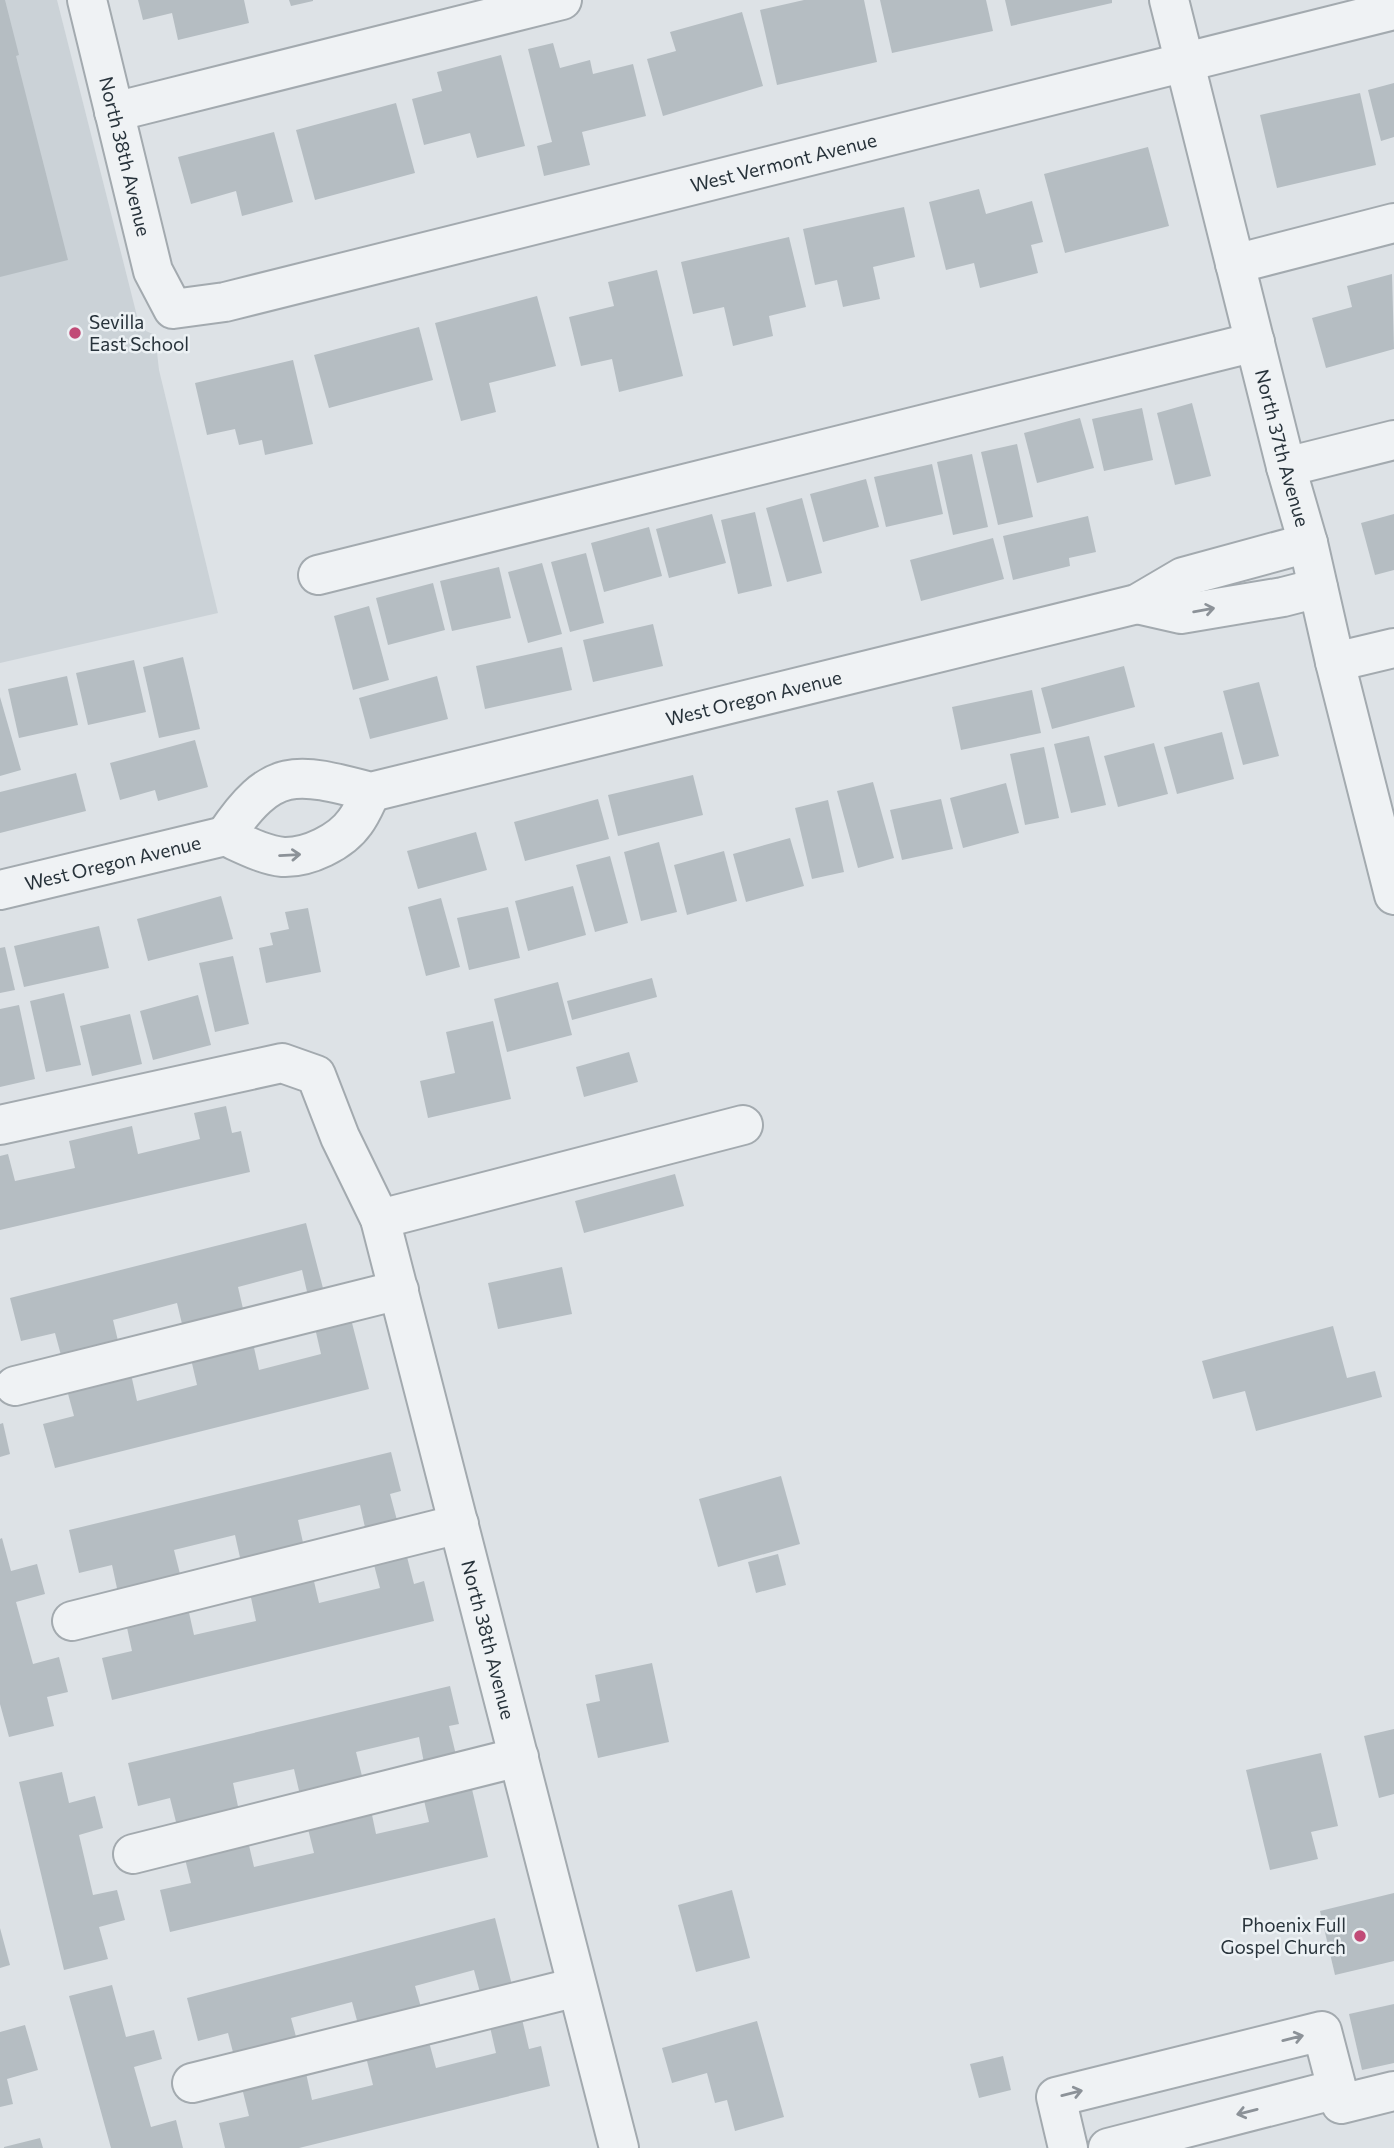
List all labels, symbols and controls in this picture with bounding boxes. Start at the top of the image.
street label: North 38th Avenue [95,74,156,239]
street label: West Vermont Avenue [688,128,879,196]
place label: Sevilla East School [89,310,189,355]
marker: Sevilla East School [67,325,83,341]
street label: North 37th Avenue [1251,367,1315,529]
one-way arrow [1192,603,1215,616]
street label: West Oregon Avenue [663,665,844,730]
street label: West Oregon Avenue [22,830,203,895]
one-way arrow [278,848,301,861]
street label: North 38th Avenue [457,1558,520,1722]
place label: Phoenix Full Gospel Church [1220,1913,1346,1958]
marker: Phoenix Full Gospel Church [1352,1928,1368,1944]
one-way arrow [1281,2031,1304,2044]
one-way arrow [1060,2086,1083,2100]
one-way arrow [1236,2106,1259,2119]

